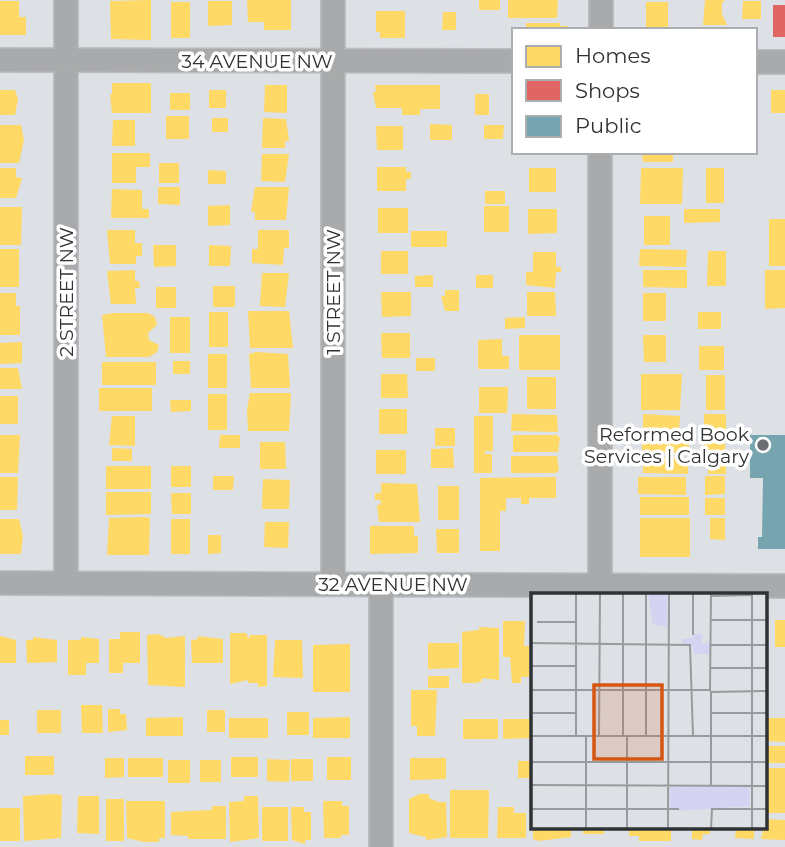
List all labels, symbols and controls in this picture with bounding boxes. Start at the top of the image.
legend [512,28,757,154]
text: Homes [575,43,650,68]
street label: 34 AVENUE NW [181,50,333,73]
text: Shops [575,78,640,103]
text: Public [575,113,642,138]
street label: 2 STREET NW [55,227,78,357]
street label: 1 STREET NW [322,229,345,355]
place label: Reformed Book Services | Calgary [584,423,750,468]
marker: Reformed Book Services | Calgary [755,437,771,453]
street label: 32 AVENUE NW [318,573,468,596]
inset map [531,593,768,830]

